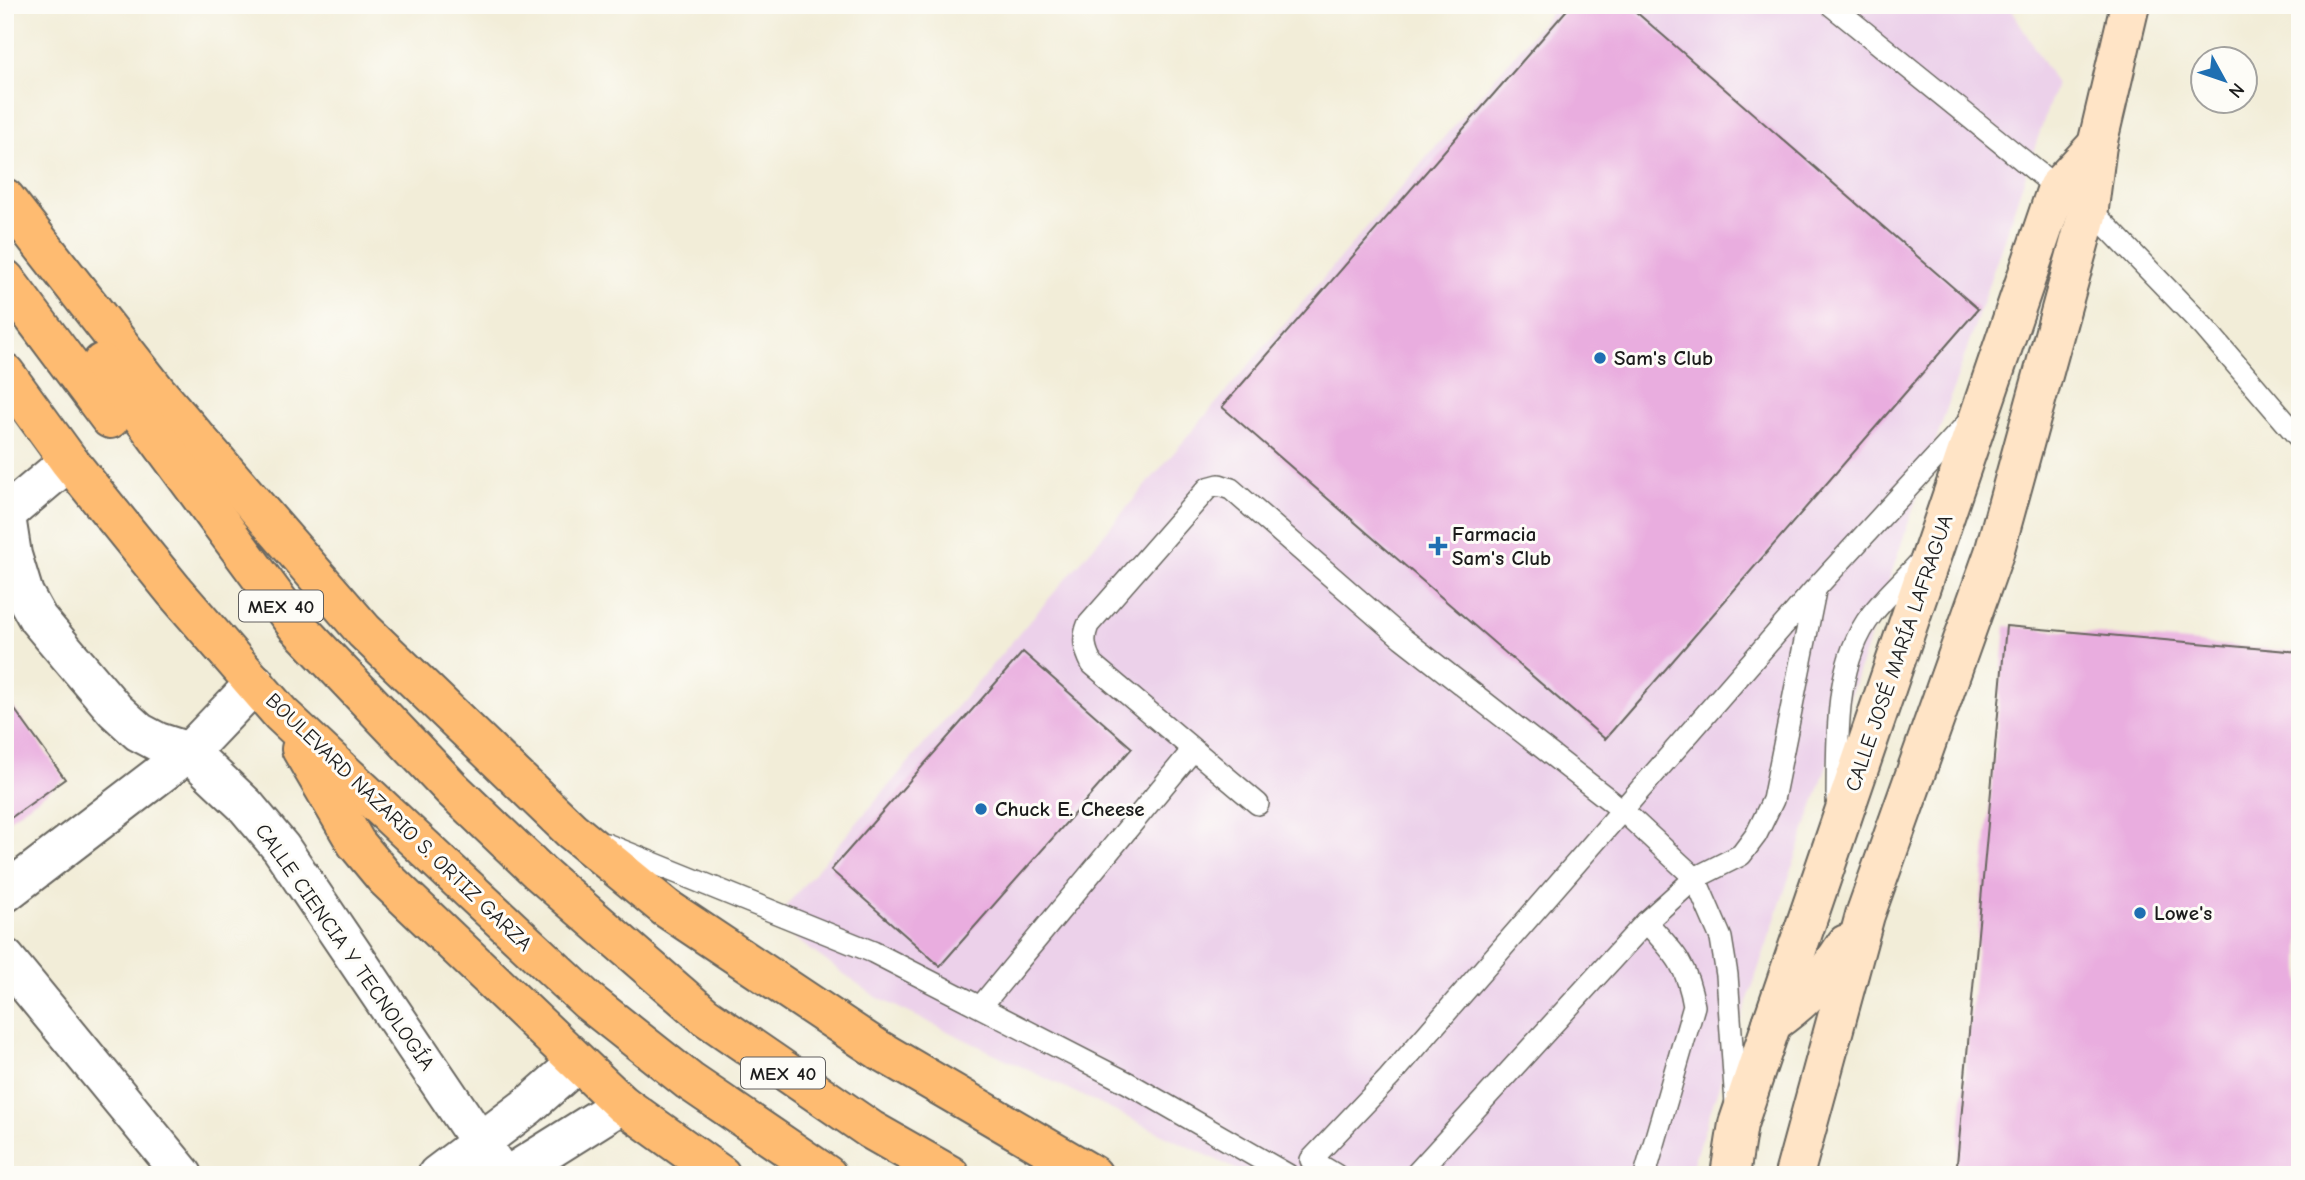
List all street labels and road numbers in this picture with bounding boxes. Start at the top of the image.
street label: CALLE JOSÉ MARÍA LAFRAGUA [1840,512,1958,794]
road number: MEX 40 [239,590,323,622]
street label: BOULEVARD NAZARIO S. ORTIZ GARZA [261,688,537,956]
street label: CALLE CIENCIA Y TECNOLOGÍA [250,819,440,1075]
road number: MEX 40 [741,1058,825,1088]

